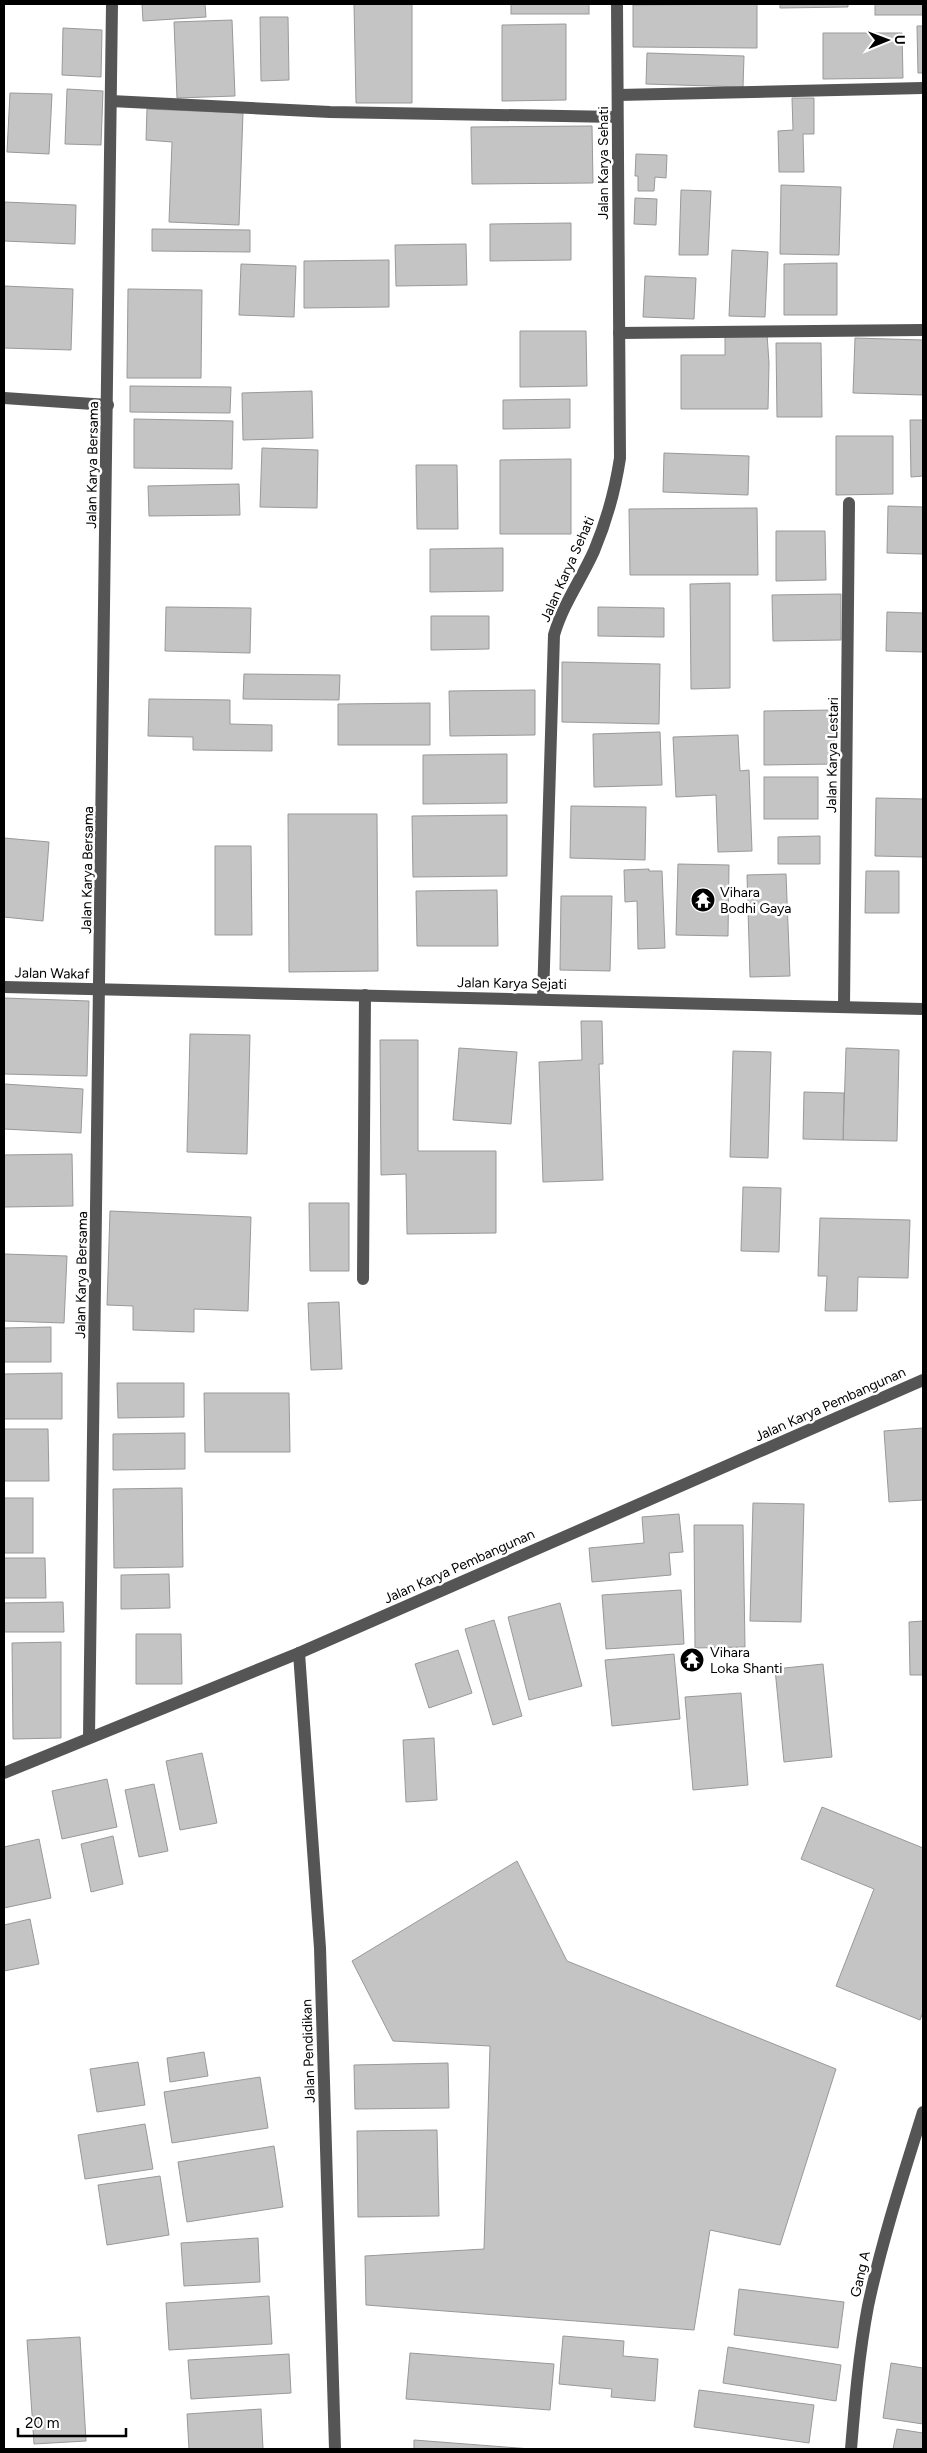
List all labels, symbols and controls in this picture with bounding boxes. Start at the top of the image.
north arrow [862,15,912,65]
text: U [891,35,908,45]
street label: Jalan Karya Sehati [595,106,612,220]
street label: Jalan Karya Bersama [83,401,102,529]
street label: Jalan Karya Sehati [537,514,598,625]
street label: Jalan Karya Lestari [823,697,842,813]
street label: Jalan Karya Bersama [78,806,97,934]
place label: Vihara Bodhi Gaya [720,884,791,917]
temple icon: Vihara Bodhi Gaya [690,887,716,913]
street label: Jalan Wakaf [14,964,90,983]
street label: Jalan Karya Sejati [457,974,567,993]
street label: Jalan Karya Bersama [72,1211,91,1339]
street label: Jalan Karya Pembangunan [752,1363,908,1445]
street label: Jalan Karya Pembangunan [381,1525,537,1607]
place label: Vihara Loka Shanti [710,1644,783,1677]
temple icon: Vihara Loka Shanti [679,1647,705,1673]
street label: Jalan Pendidikan [298,1999,319,2103]
street label: Gang A [847,2249,874,2299]
scale bar [18,2406,125,2438]
text: 20 m [25,2414,59,2432]

